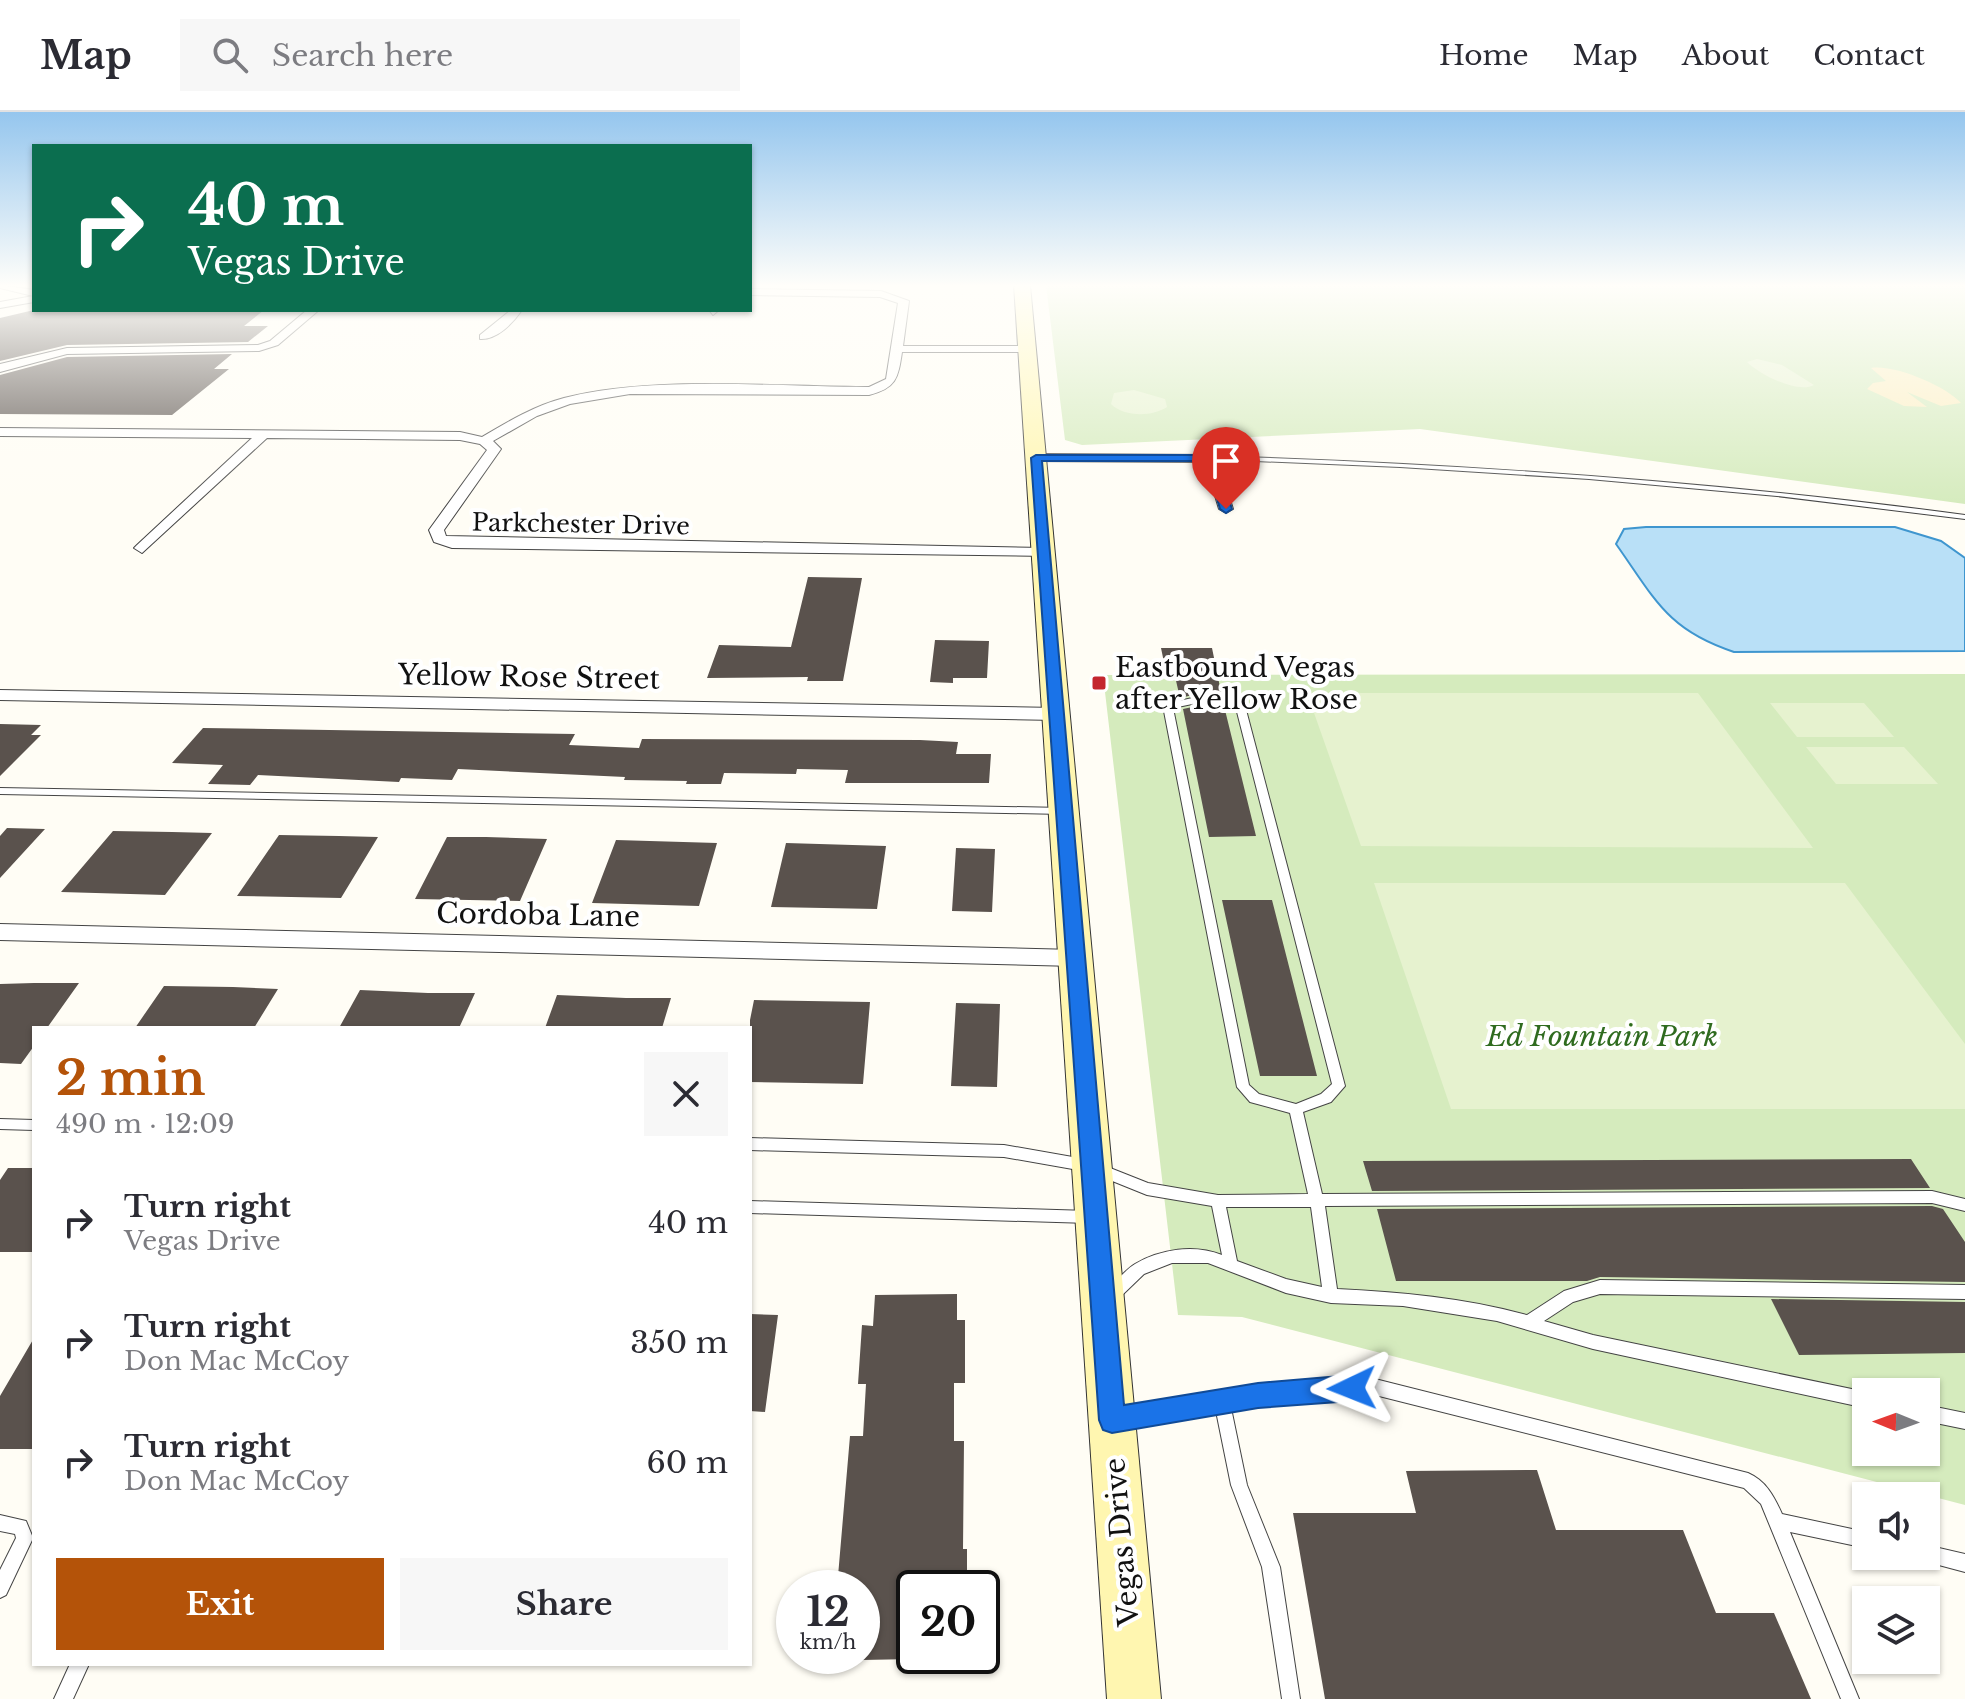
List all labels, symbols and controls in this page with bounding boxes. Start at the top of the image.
search box [180,19,740,91]
text: Map [40,32,132,79]
icon: search [208,33,252,77]
text: Search here [272,37,453,74]
text: Home [1439,38,1529,73]
text: Map [1573,38,1638,73]
text: About [1682,38,1769,73]
text: Contact [1813,38,1925,73]
text: 40 m [188,171,344,240]
icon: right [56,176,160,280]
text: Vegas Drive [188,240,405,285]
pin [1192,427,1260,509]
icon: arrive [1204,439,1248,483]
street label: Parkchester Drive [472,508,690,540]
place label: Eastbound Vegas after Yellow Rose [1115,650,1358,717]
street label: Yellow Rose Street [397,657,661,697]
marker: Eastbound Vegas after Yellow Rose [1090,674,1108,692]
street label: Cordoba Lane [436,896,640,934]
park label: Ed Fountain Park [1485,1019,1718,1054]
text: 2 min [56,1048,205,1108]
button: close [644,1052,728,1136]
text: 490 m · 12:09 [56,1108,235,1140]
text: Turn right [124,1188,291,1225]
icon: right [56,1200,100,1244]
text: 40 m [648,1204,728,1241]
text: Vegas Drive [124,1225,281,1257]
text: Turn right [124,1308,291,1345]
icon: right [56,1320,100,1364]
text: 350 m [630,1324,728,1361]
text: Don Mac McCoy [124,1345,349,1377]
position arrow [1310,1346,1394,1430]
north arrow [1852,1378,1940,1466]
map controls [1852,1378,1940,1674]
text: Turn right [124,1428,291,1465]
icon: right [56,1440,100,1484]
text: 60 m [646,1444,728,1481]
street label: Vegas Drive [1097,1456,1147,1629]
text: Don Mac McCoy [124,1465,349,1497]
button: sound [1852,1482,1940,1570]
button: Exit [56,1558,384,1650]
button: Share [400,1558,728,1650]
speed limit sign: 20 [896,1570,1000,1674]
button: layers [1852,1586,1940,1674]
text: 12 [806,1587,850,1637]
text: km/h [800,1630,856,1654]

